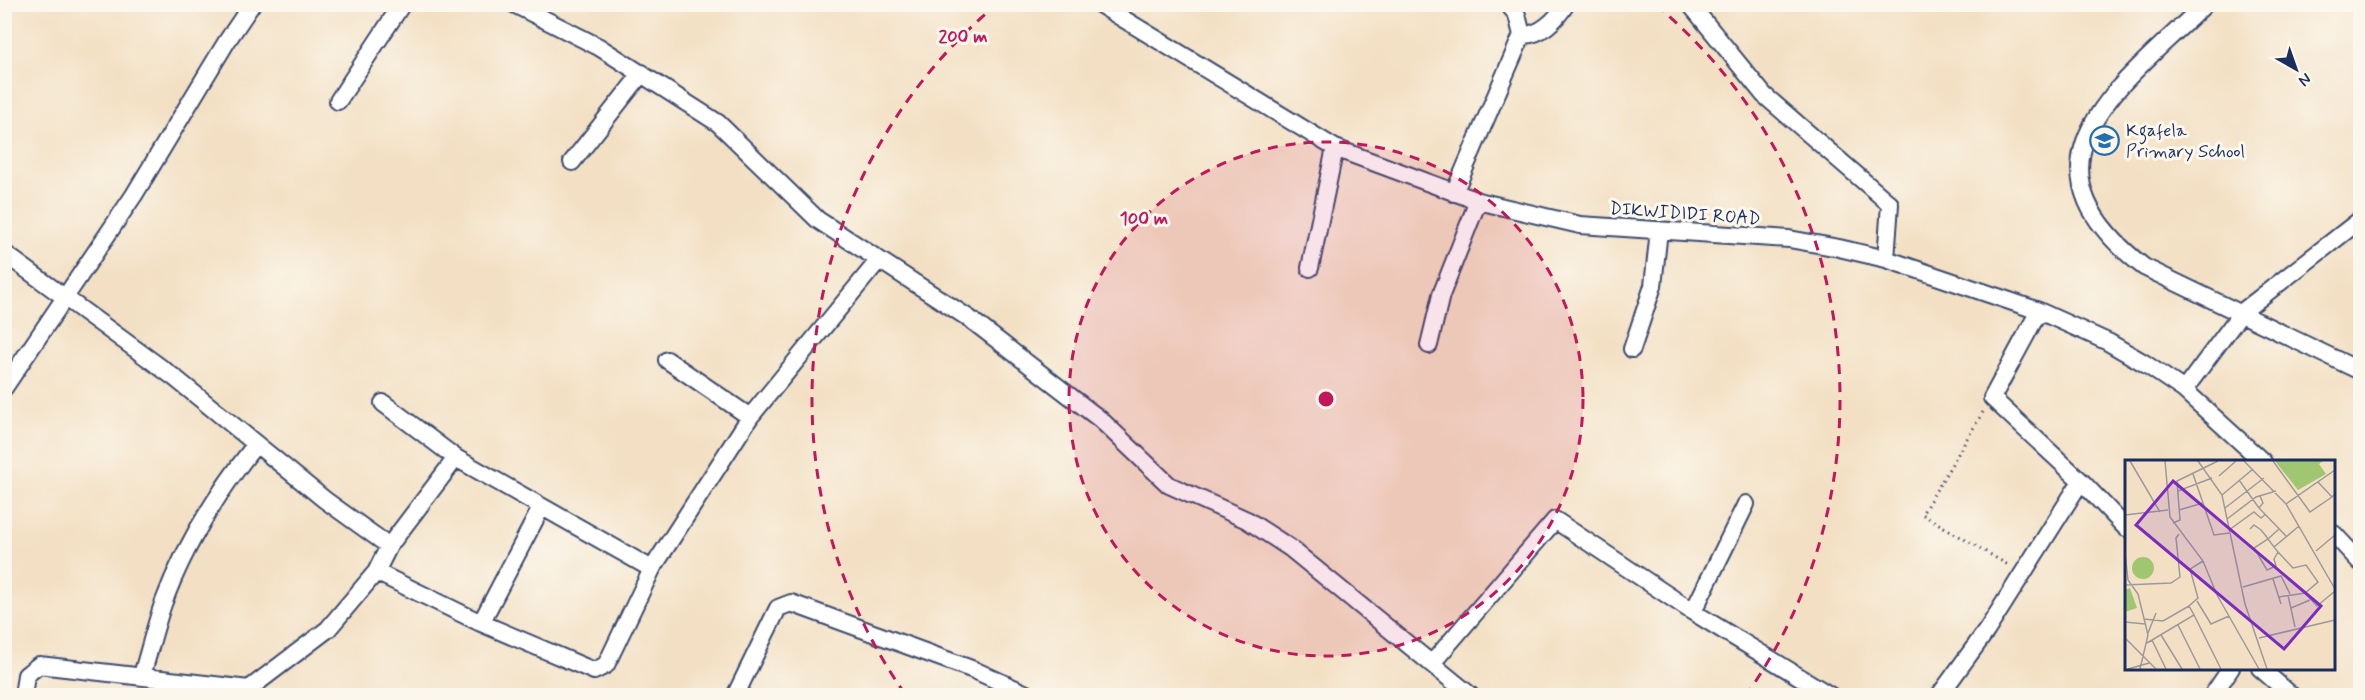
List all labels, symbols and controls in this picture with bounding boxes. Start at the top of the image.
text: 200 m [938,25,988,49]
north arrow [2266,39,2326,99]
text: N [2294,68,2316,91]
place label: Kgafela Primary School [2126,119,2245,164]
school or university icon: Kgafela Primary School [2089,124,2121,156]
street label: DIKWIDIDI ROAD [1609,197,1761,231]
text: 100 m [1120,207,1168,231]
centre of rings [1316,389,1336,409]
inset map [2125,460,2335,670]

